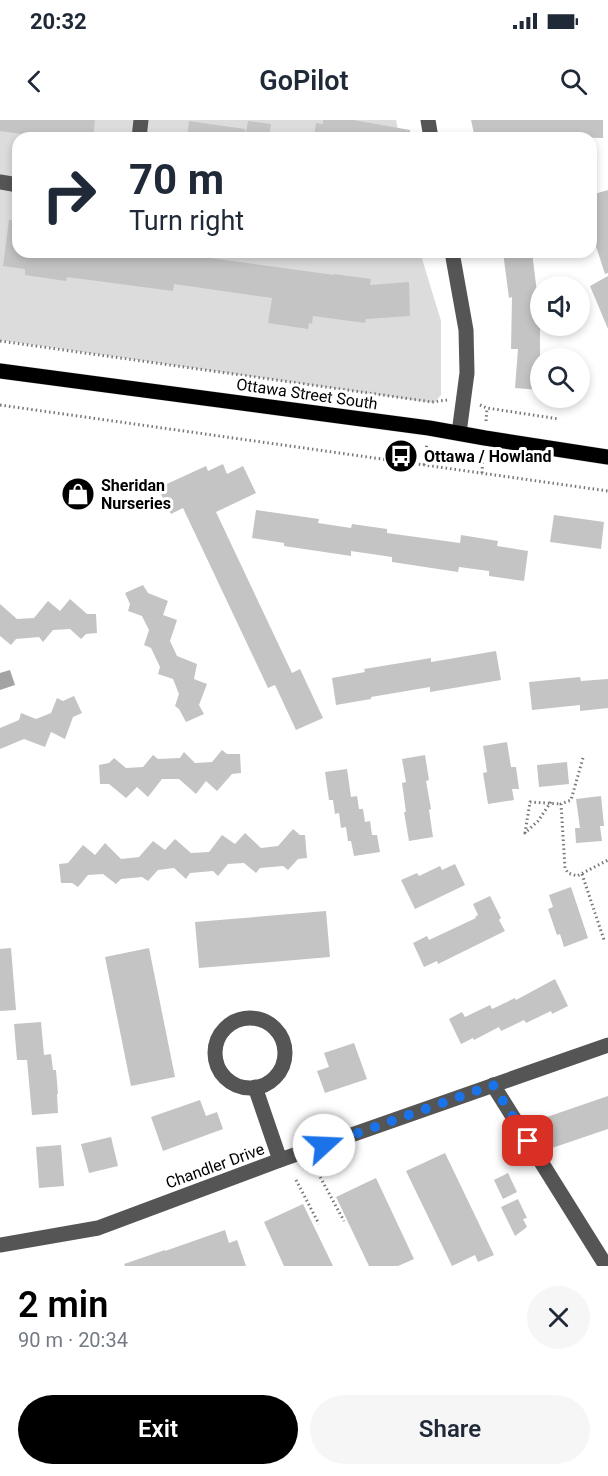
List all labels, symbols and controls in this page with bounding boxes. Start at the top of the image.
text: 20:32 [30,9,87,34]
icon: back [18,65,51,98]
text: GoPilot [259,65,349,97]
icon: search [557,65,590,98]
text: 70 m [129,155,224,204]
icon: right [30,156,108,234]
text: Turn right [129,205,244,237]
map controls [530,276,590,408]
button: sound [530,276,590,336]
button: search [530,348,590,408]
street label: Ottawa Street South [235,375,379,413]
bus stop icon: Ottawa / Howland [383,438,419,474]
place label: Ottawa / Howland [424,447,551,466]
shop icon: Sheridan Nurseries [60,476,96,512]
place label: Sheridan Nurseries [101,476,171,513]
position arrow [292,1113,356,1177]
pin [502,1115,553,1166]
icon: arrive [511,1124,544,1157]
street label: Chandler Drive [163,1139,267,1193]
text: 2 min [18,1284,108,1326]
button: close [527,1286,590,1349]
text: 90 m · 20:34 [18,1328,128,1352]
button: Exit [18,1395,298,1464]
button: Share [310,1395,590,1464]

